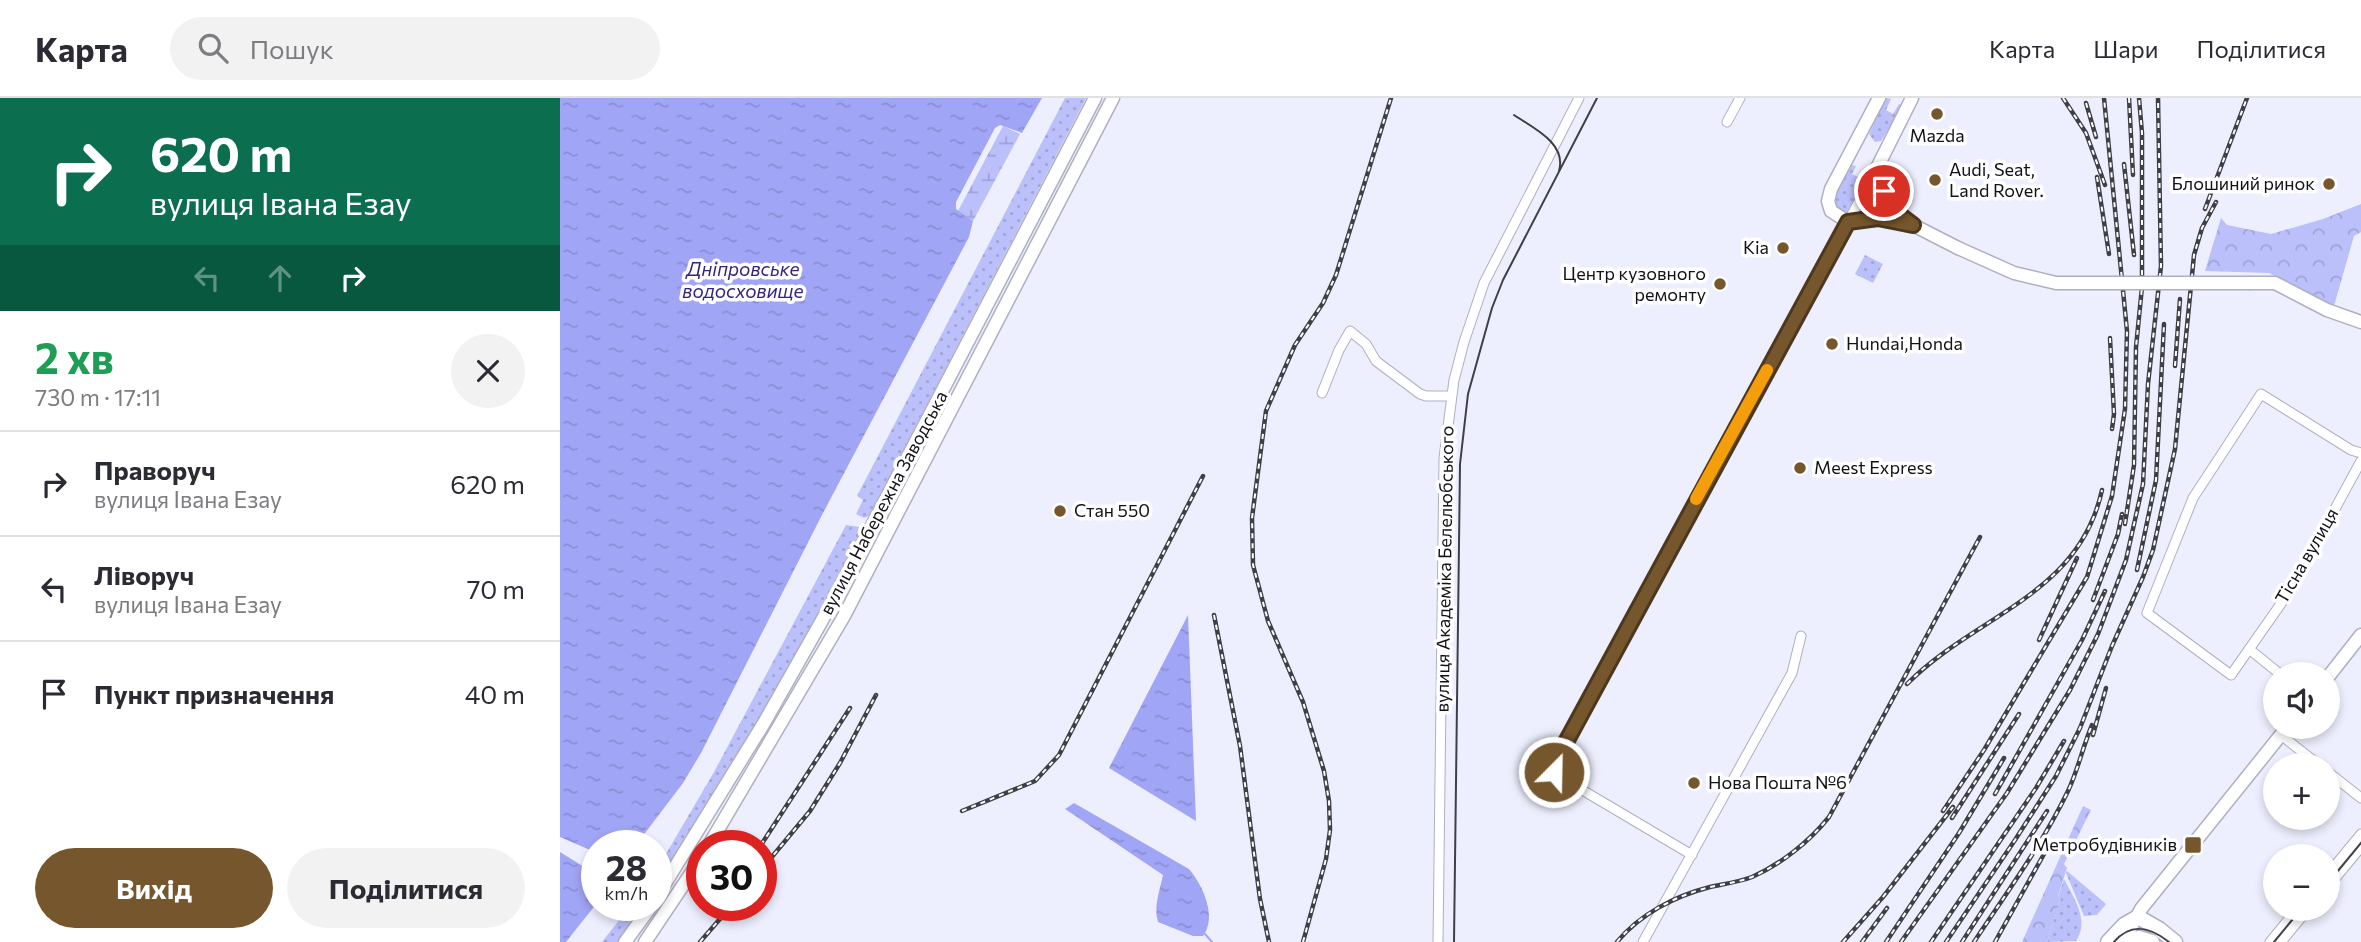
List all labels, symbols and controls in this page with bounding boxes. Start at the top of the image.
search box [170,17,660,80]
text: Карта [35,28,128,69]
icon: search [194,29,232,67]
text: Пошук [250,33,334,64]
text: Карта [1989,34,2055,63]
text: Шари [2093,34,2159,63]
text: Поділитися [2197,34,2326,63]
marker: Mazda [1929,106,1945,122]
text: 620 m [150,122,292,182]
place label: Mazda [1909,124,1965,146]
icon: right [35,126,126,217]
place label: Audi, Seat, Land Rover. [1949,158,2044,201]
pin [1854,161,1914,221]
icon: arrive [1865,172,1903,210]
marker: Audi, Seat, Land Rover. [1927,172,1943,188]
place label: Блошиний ринок [2171,172,2315,194]
marker: Блошиний ринок [2321,176,2337,192]
text: вулиця Івана Езау [150,182,411,222]
place label: Kia [1743,236,1769,258]
marker: Kia [1775,240,1791,256]
water label: Дніпровське водосховище [682,257,804,302]
icon: left [188,259,226,297]
icon: ahead [261,259,299,297]
icon: right [334,259,372,297]
place label: Центр кузовного ремонту [1563,262,1706,305]
marker: Центр кузовного ремонту [1712,276,1728,292]
text: 2 хв [35,331,114,383]
place label: Hundai,Honda [1846,332,1963,354]
button: close [451,334,525,408]
marker: Hundai,Honda [1824,336,1840,352]
text: 730 m · 17:11 [35,383,161,411]
street label: вулиця Набережна Заводська [815,387,952,618]
street label: вулиця Академіка Белелюбського [1430,425,1458,713]
text: Праворуч [94,454,216,485]
place label: Meest Express [1814,456,1933,478]
marker: Meest Express [1792,460,1808,476]
icon: right [35,465,73,503]
text: 620 m [450,468,525,499]
text: вулиця Івана Езау [94,485,282,513]
place label: Стан 550 [1074,499,1150,521]
marker: Стан 550 [1052,503,1068,519]
street label: Тісна вулиця [2270,504,2342,607]
text: Ліворуч [94,559,194,590]
icon: left [35,570,73,608]
text: 70 m [467,573,525,604]
text: вулиця Івана Езау [94,590,282,618]
map controls [2263,662,2340,921]
button: sound [2263,662,2340,739]
icon: arrive [35,675,73,713]
text: Пункт призначення [94,678,334,709]
text: 40 m [465,678,525,709]
position arrow [1517,735,1591,809]
button: + [2263,753,2340,830]
place label: Нова Пошта №6 [1708,771,1847,793]
marker: Нова Пошта №6 [1686,775,1702,791]
speed limit sign: 30 [686,830,777,921]
place label: Метробудівників [2032,833,2177,855]
marker: Метробудівників [2183,835,2203,855]
button: − [2263,844,2340,921]
text: 28 [606,845,647,888]
button: Вихід [35,848,273,928]
button: Поділитися [287,848,525,928]
text: km/h [605,882,648,904]

